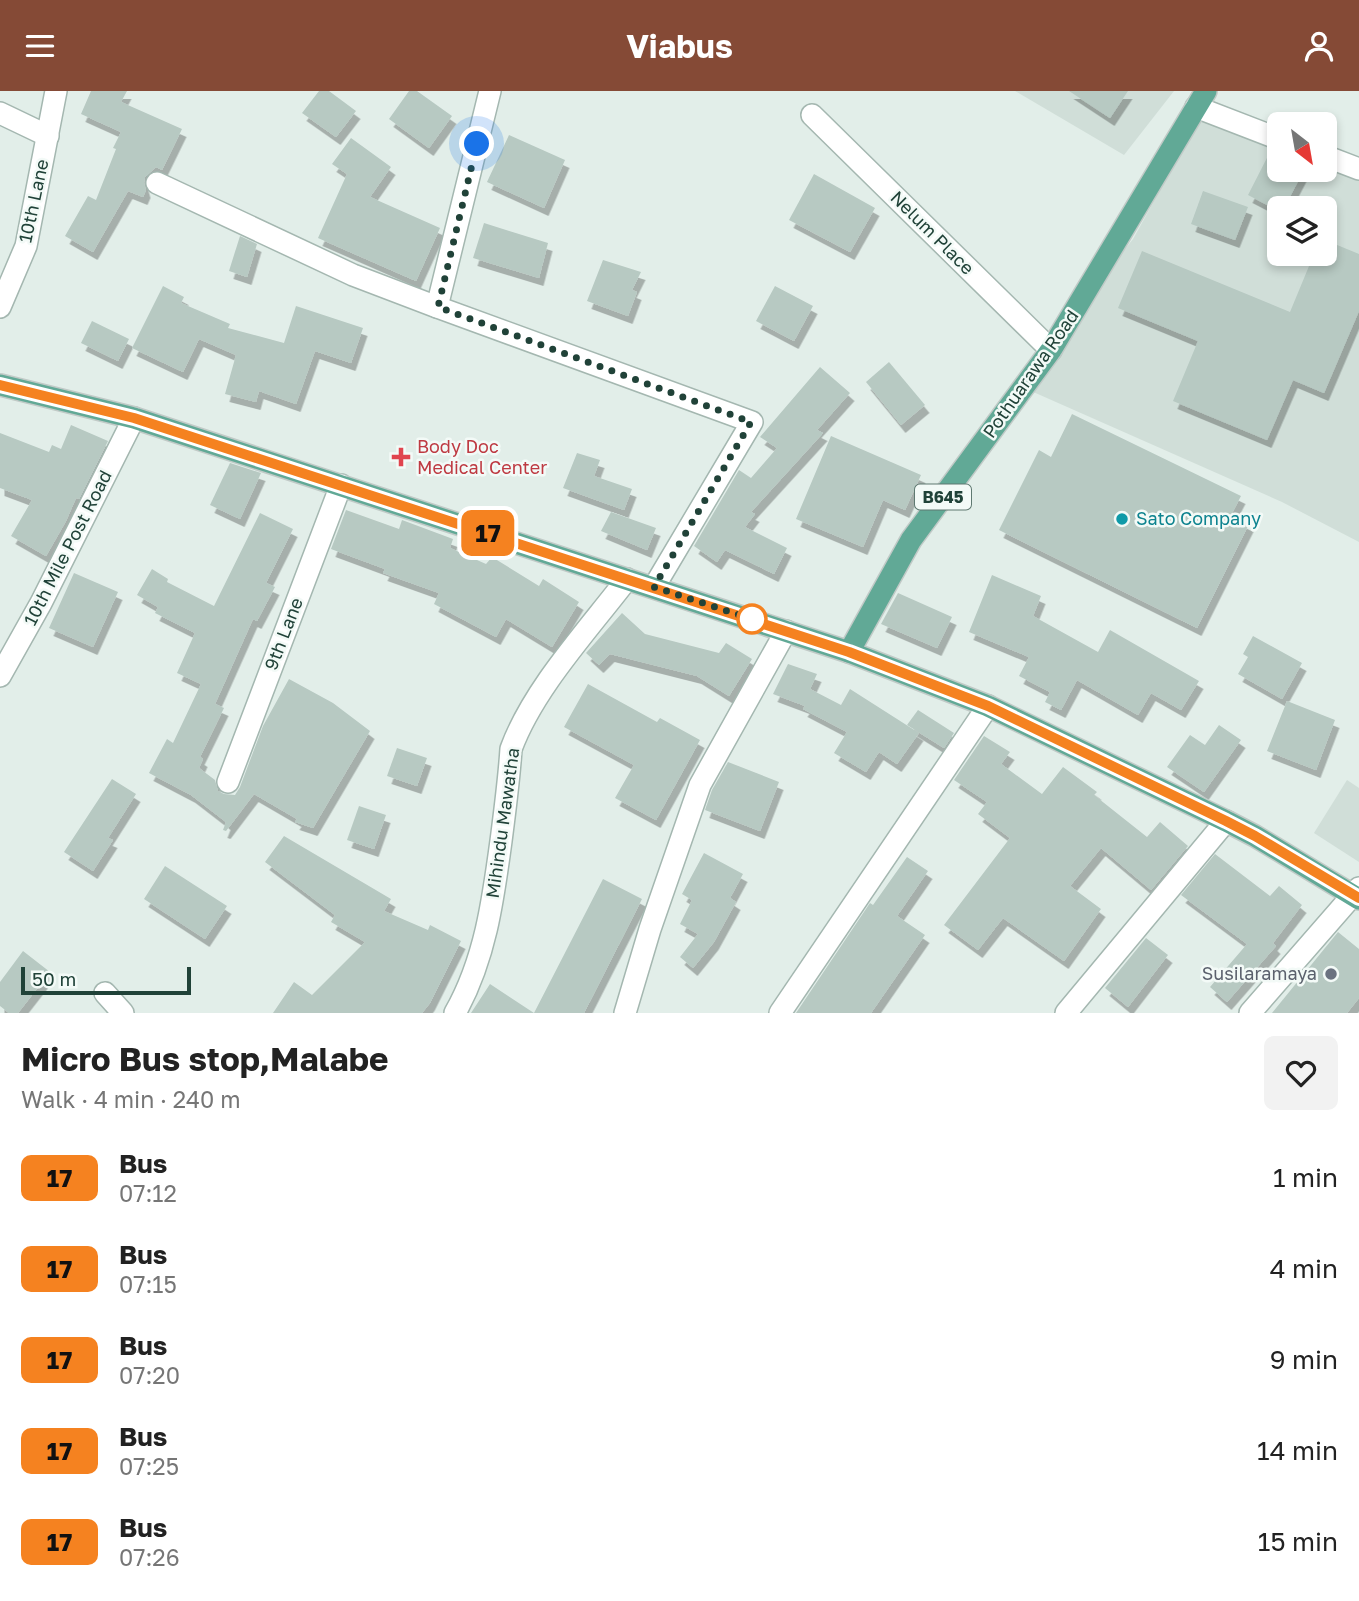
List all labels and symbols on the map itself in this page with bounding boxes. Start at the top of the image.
north arrow [1267,112,1337,182]
your location [459,126,494,161]
street label: 10th Lane [13,157,53,245]
street label: Nelum Place [886,186,979,279]
street label: Pothuarawa Road [978,305,1083,442]
place label: Body Doc Medical Center [417,435,547,478]
marker: Body Doc Medical Center [391,447,411,467]
street label: 10th Mile Post Road [18,466,116,629]
road number: B645 [915,485,971,509]
place label: Sato Company [1136,507,1261,529]
line badge: 17 [456,510,520,556]
marker: Sato Company [1114,511,1130,527]
street label: 9th Lane [259,594,307,673]
unlabelled marker [737,604,767,634]
street label: Mihindu Mawatha [481,746,523,900]
place label: Susilaramaya [1202,962,1317,984]
scale bar [21,964,191,996]
marker: Susilaramaya [1323,966,1339,982]

